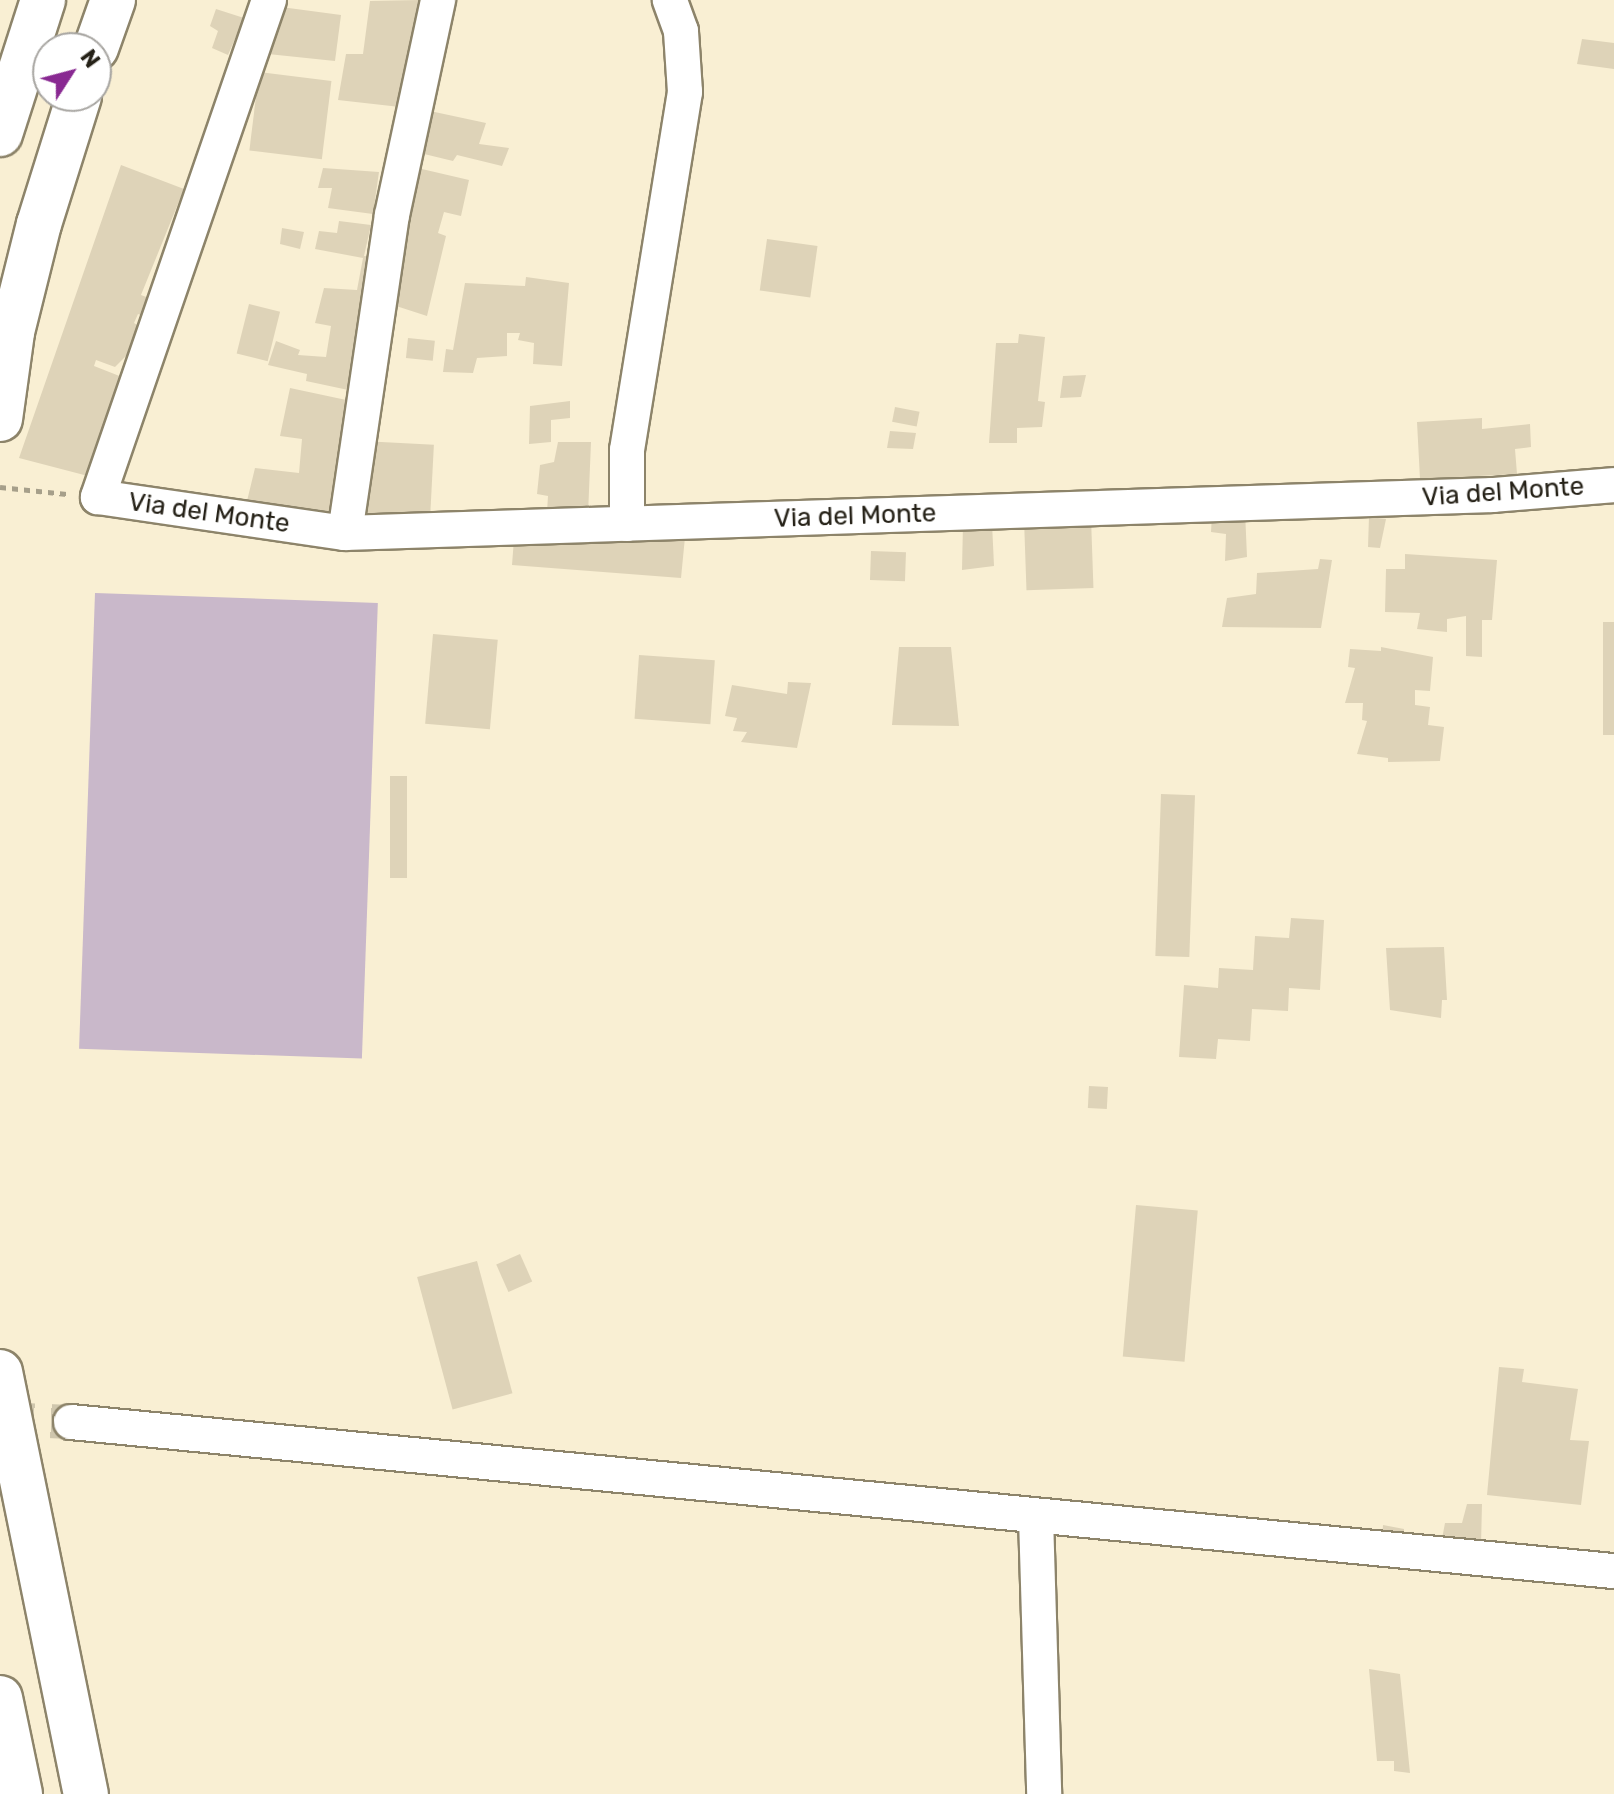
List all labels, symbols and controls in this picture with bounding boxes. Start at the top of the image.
north arrow [32,32,112,112]
text: N [75,44,106,73]
street label: Via del Monte [1421,471,1585,513]
street label: Via del Monte [126,486,292,540]
street label: Via del Monte [773,498,937,534]

